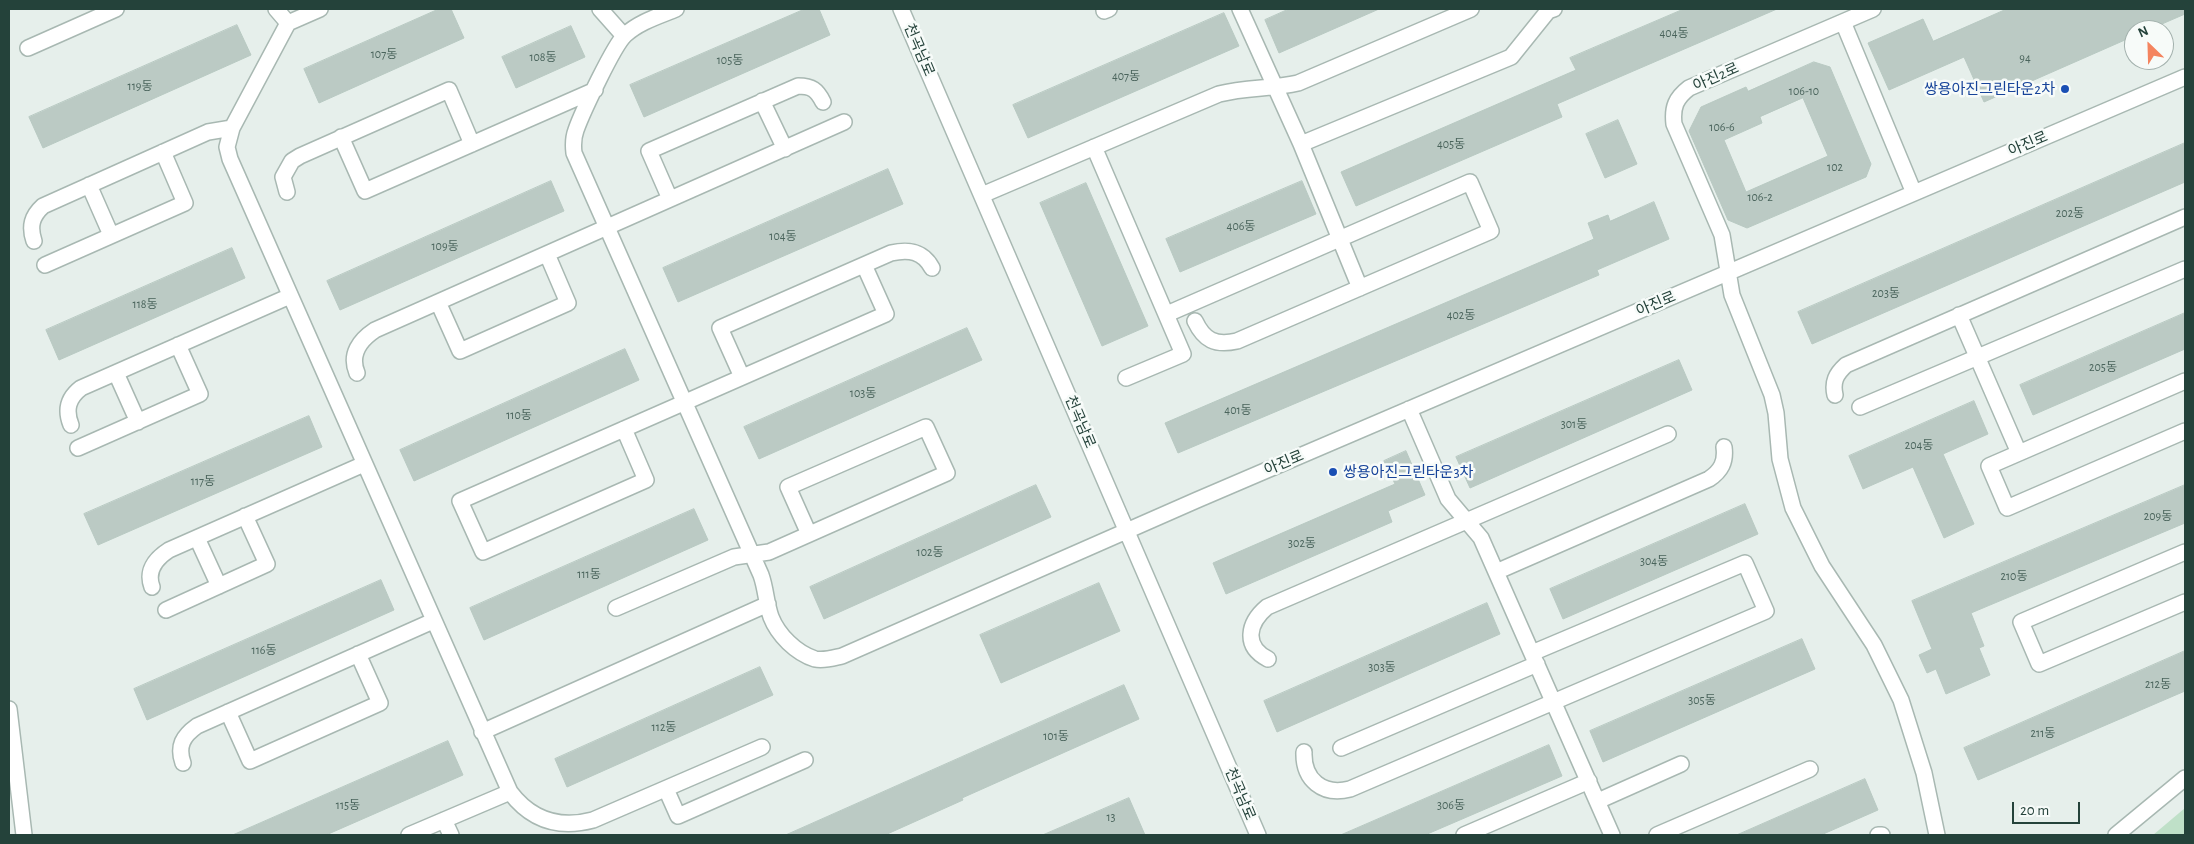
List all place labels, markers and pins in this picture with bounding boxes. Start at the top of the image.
place label: 쌍용아진그린타운2차 [1924,80,2055,98]
marker: 쌍용아진그린타운2차 [2059,83,2071,95]
place label: 쌍용아진그린타운3차 [1343,463,1473,481]
marker: 쌍용아진그린타운3차 [1327,466,1339,478]

